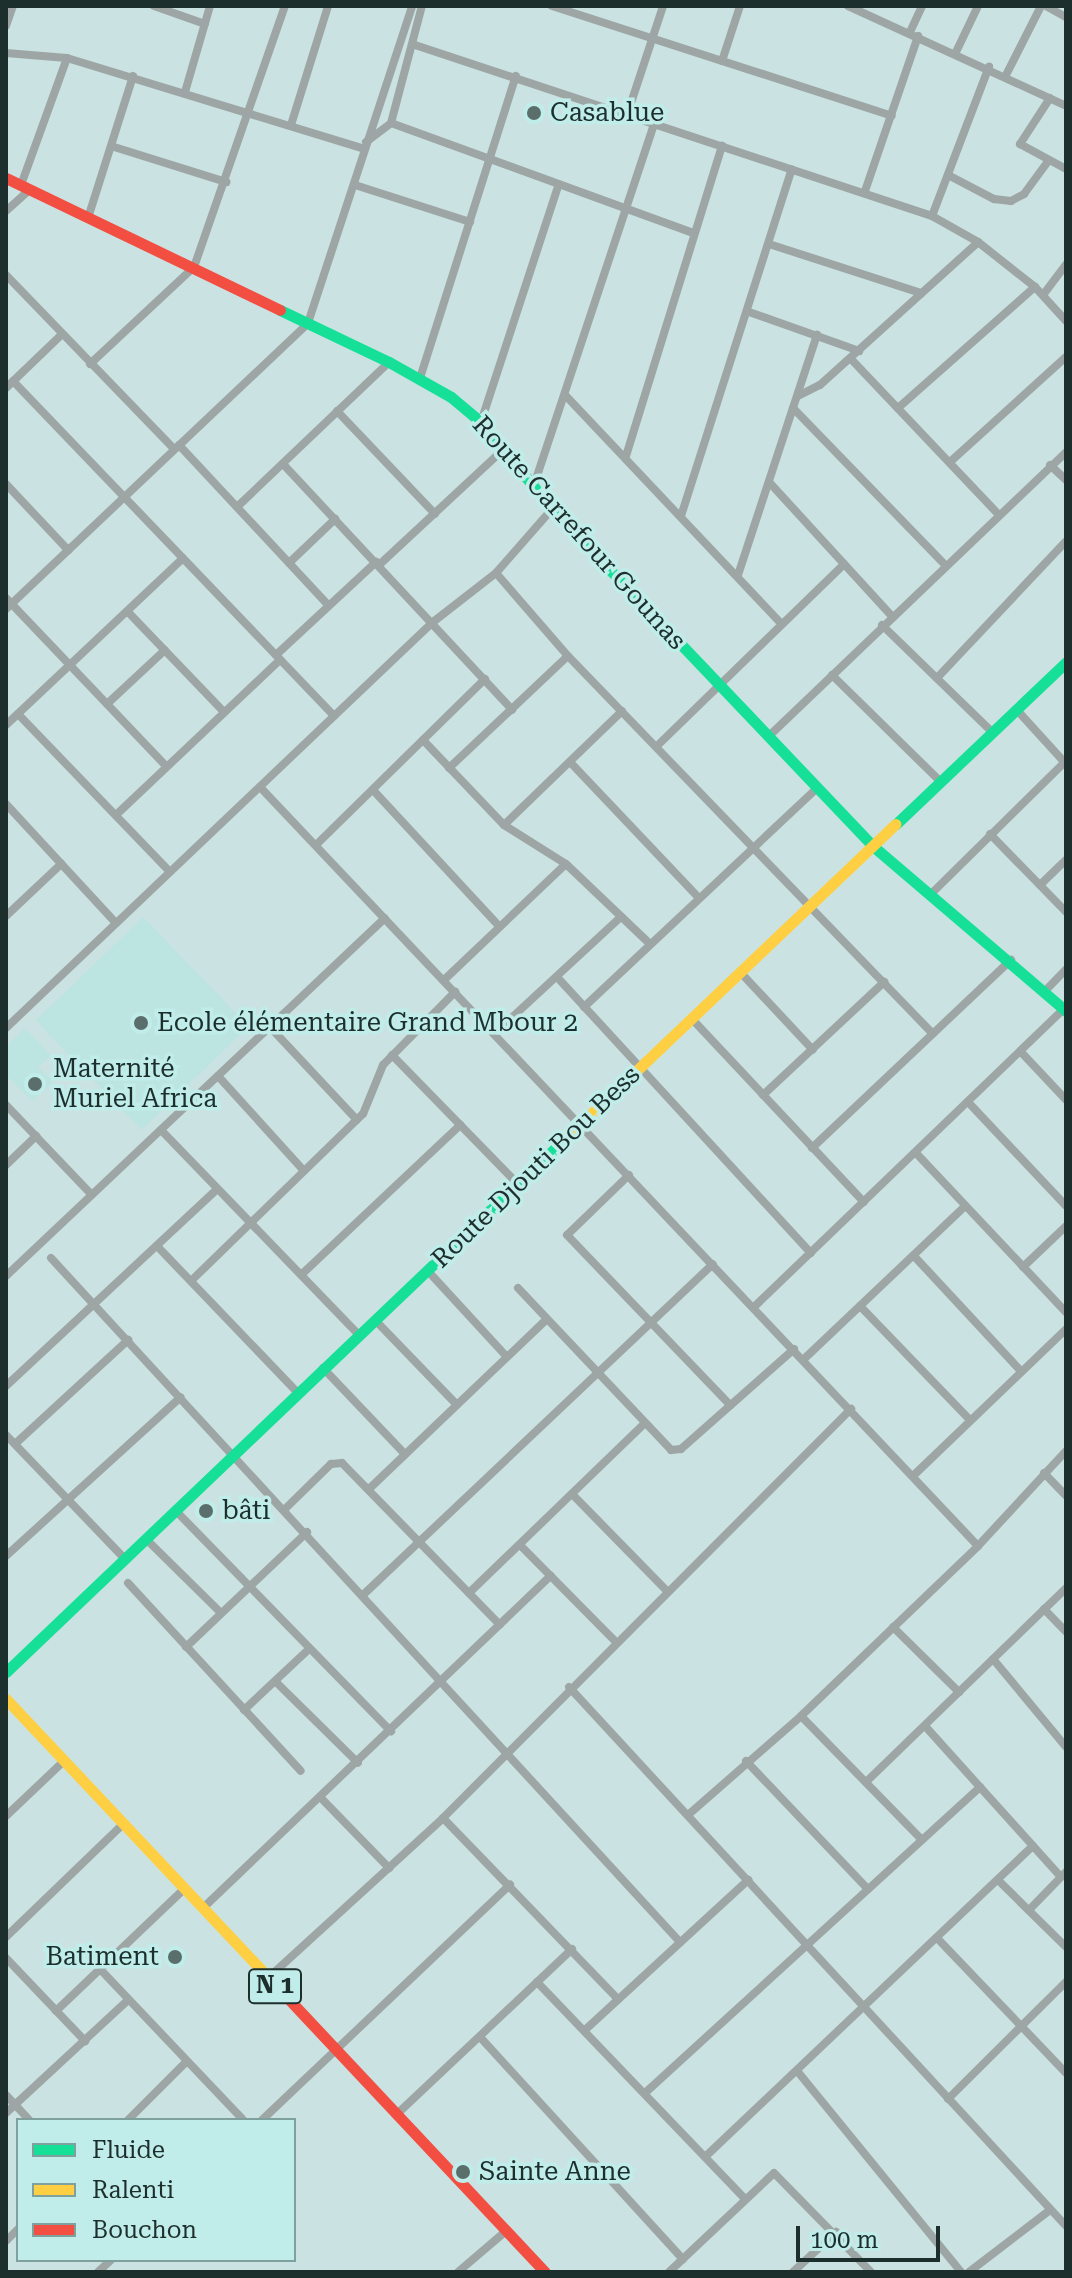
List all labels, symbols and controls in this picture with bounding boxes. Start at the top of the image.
place label: Casablue [550,97,664,129]
marker: Casablue [525,104,543,122]
street label: Route Carrefour Gounas [466,410,692,656]
place label: Ecole élémentaire Grand Mbour 2 [157,1007,578,1039]
marker: Ecole élémentaire Grand Mbour 2 [132,1014,150,1032]
place label: Maternité Muriel Africa [53,1053,217,1114]
street label: Route Djouti Bou Bess [425,1059,647,1275]
marker: Maternité Muriel Africa [24,1073,46,1095]
place label: bâti [222,1495,270,1527]
marker: bâti [197,1502,215,1520]
place label: Batiment [45,1941,159,1973]
marker: Batiment [166,1948,184,1966]
road number: N 1 [247,1966,303,2006]
legend [16,2118,296,2262]
text: Fluide [92,2136,165,2164]
place label: Sainte Anne [479,2156,631,2188]
marker: Sainte Anne [454,2163,472,2181]
text: Ralenti [92,2176,174,2204]
scale bar [800,2210,944,2260]
text: Bouchon [92,2216,197,2244]
text: 100 m [810,2226,878,2254]

